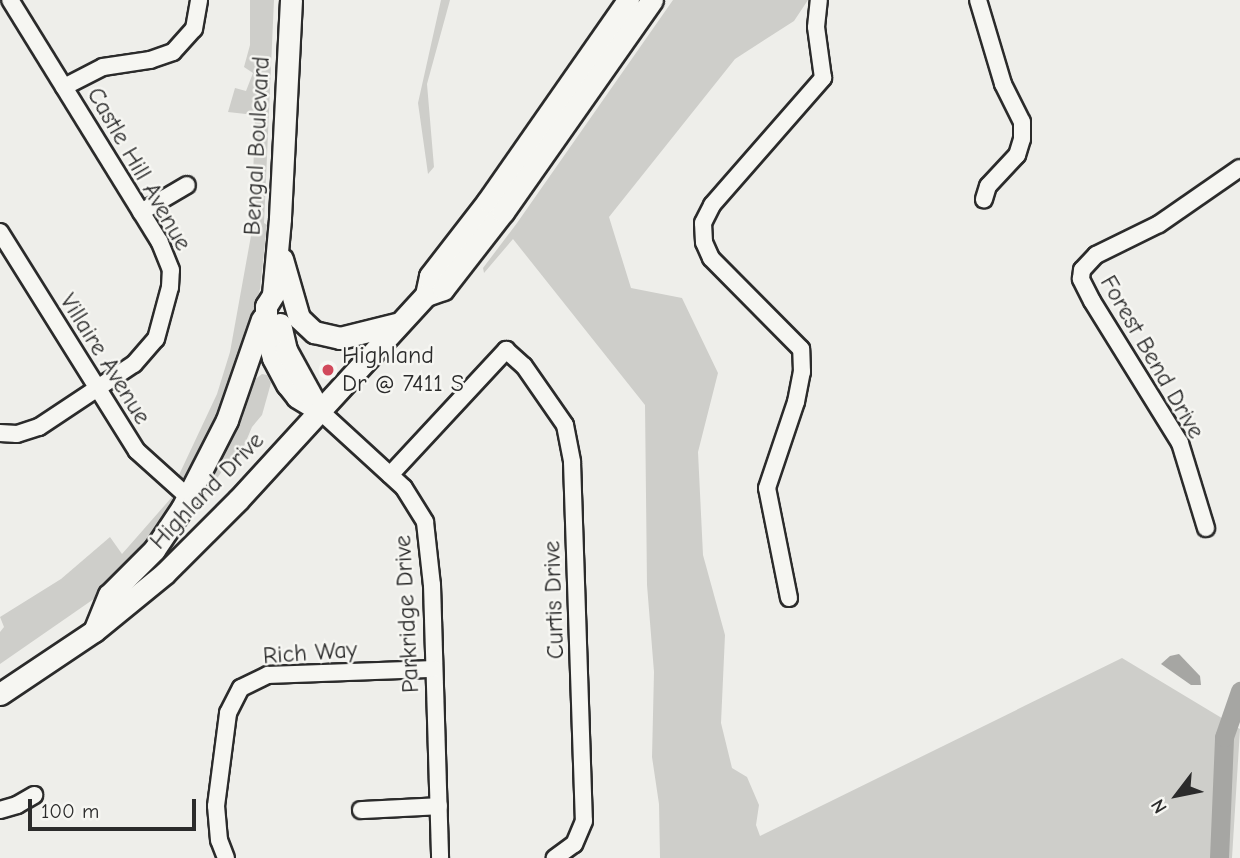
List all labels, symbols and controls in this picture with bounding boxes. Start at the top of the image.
street label: Bengal Boulevard [238,56,276,236]
street label: Castle Hill Avenue [81,82,197,256]
street label: Forest Bend Drive [1094,270,1210,444]
street label: Villaire Avenue [53,288,157,430]
place label: Highland Dr @ 7411 S [342,342,464,398]
marker: Highland Dr @ 7411 S [320,362,336,378]
street label: Highland Drive [144,426,270,556]
street label: Parkridge Drive [388,534,426,694]
street label: Curtis Drive [538,540,570,660]
street label: Rich Way [262,635,358,671]
north arrow [1142,760,1212,830]
scale bar [32,784,200,828]
text: N [1147,795,1172,817]
text: 100 m [41,799,99,823]

